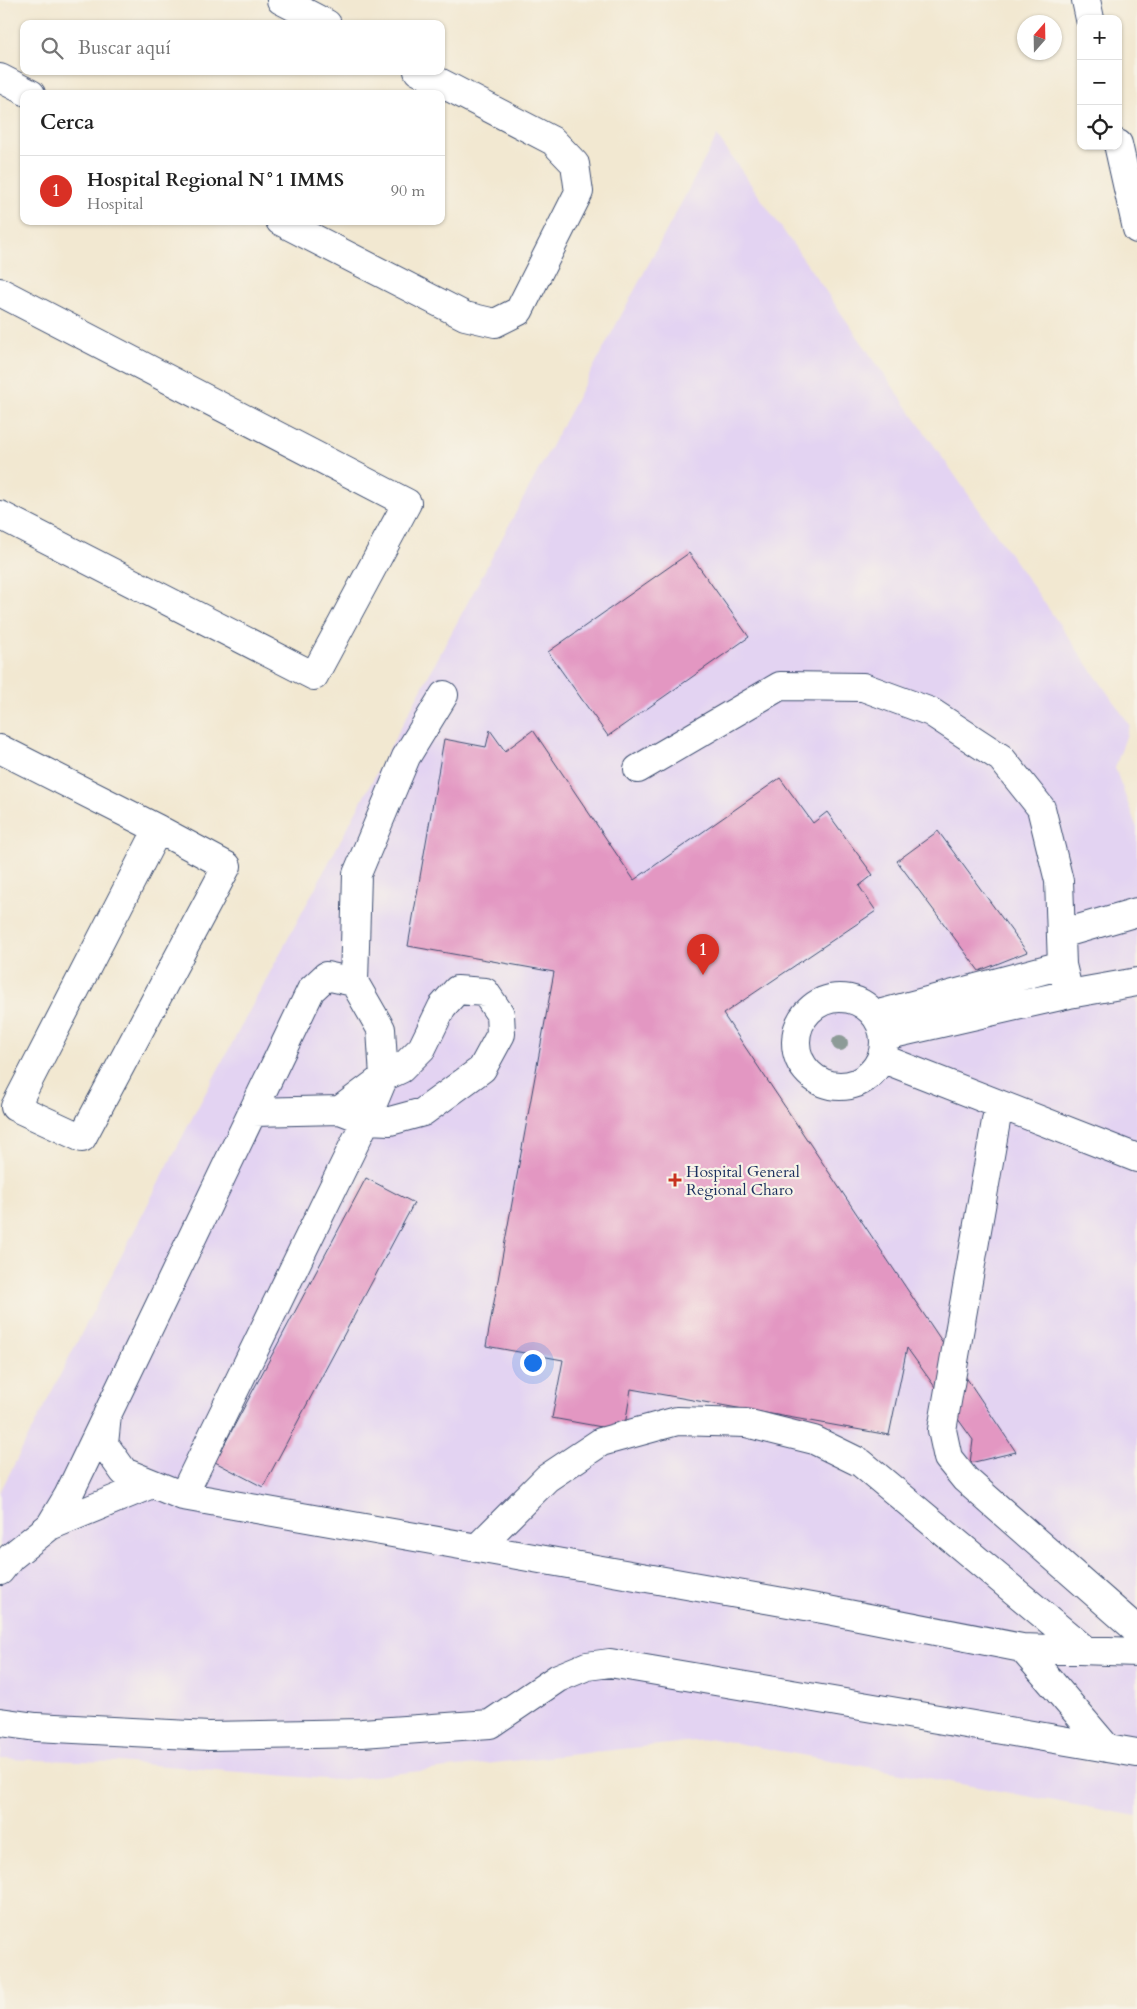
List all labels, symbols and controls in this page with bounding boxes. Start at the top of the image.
north arrow [1017,15,1062,60]
map controls [1077,15,1122,150]
button: + [1077,15,1122,60]
search box [20,20,445,75]
icon: search [38,34,66,62]
text: Buscar aquí [78,35,171,61]
button: − [1077,60,1122,105]
button: locate [1077,105,1122,150]
text: Cerca [40,108,94,137]
text: Hospital Regional N°1 IMMS [87,167,344,193]
text: 1 [52,180,60,202]
text: 90 m [391,180,425,202]
text: Hospital [87,193,143,215]
pin: 1 [687,934,719,975]
place label: Hospital General Regional Charo [686,1161,800,1201]
marker: Hospital General Regional Charo [668,1173,682,1187]
your location [520,1350,546,1376]

